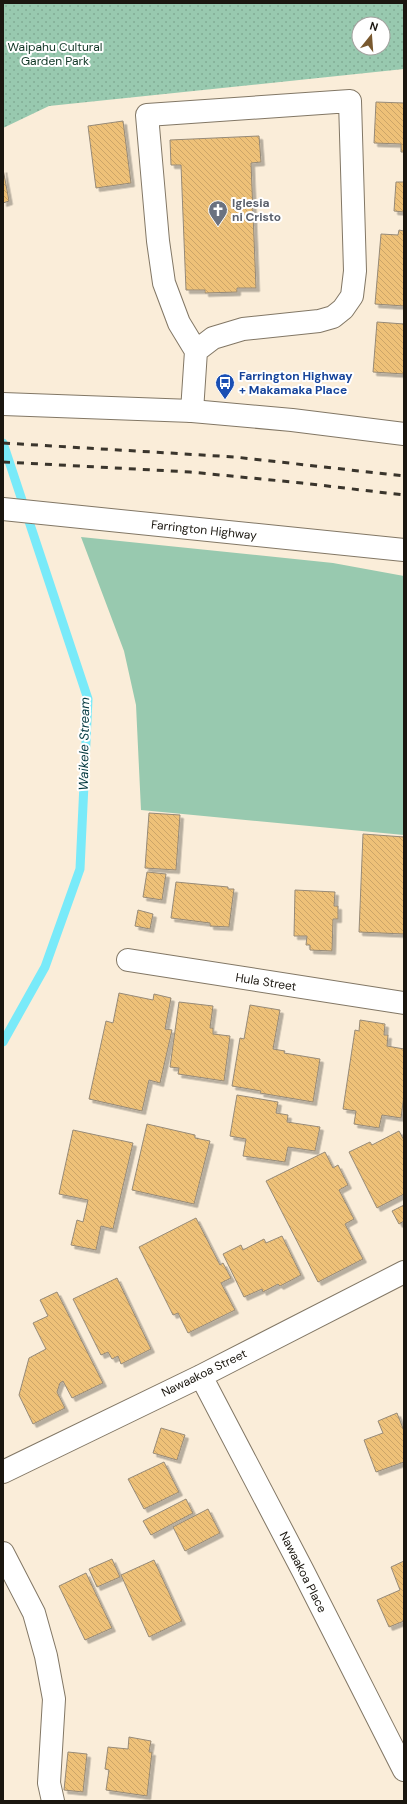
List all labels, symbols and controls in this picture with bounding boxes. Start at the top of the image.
north arrow [351,16,391,56]
text: N [368,19,380,34]
park label: Waipahu Cultural Garden Park [8,39,102,69]
place label: Iglesia ni Cristo [232,195,281,225]
church icon: Iglesia ni Cristo [207,199,229,227]
place label: Farrington Highway + Makamaka Place [239,368,353,398]
bus stop icon: Farrington Highway + Makamaka Place [214,372,236,400]
street label: Farrington Highway [150,516,258,544]
water label: Waikele Stream [75,697,93,791]
street label: Hula Street [234,969,298,995]
street label: Nawaakoa Street [159,1345,250,1401]
street label: Nawaakoa Place [276,1529,330,1615]

